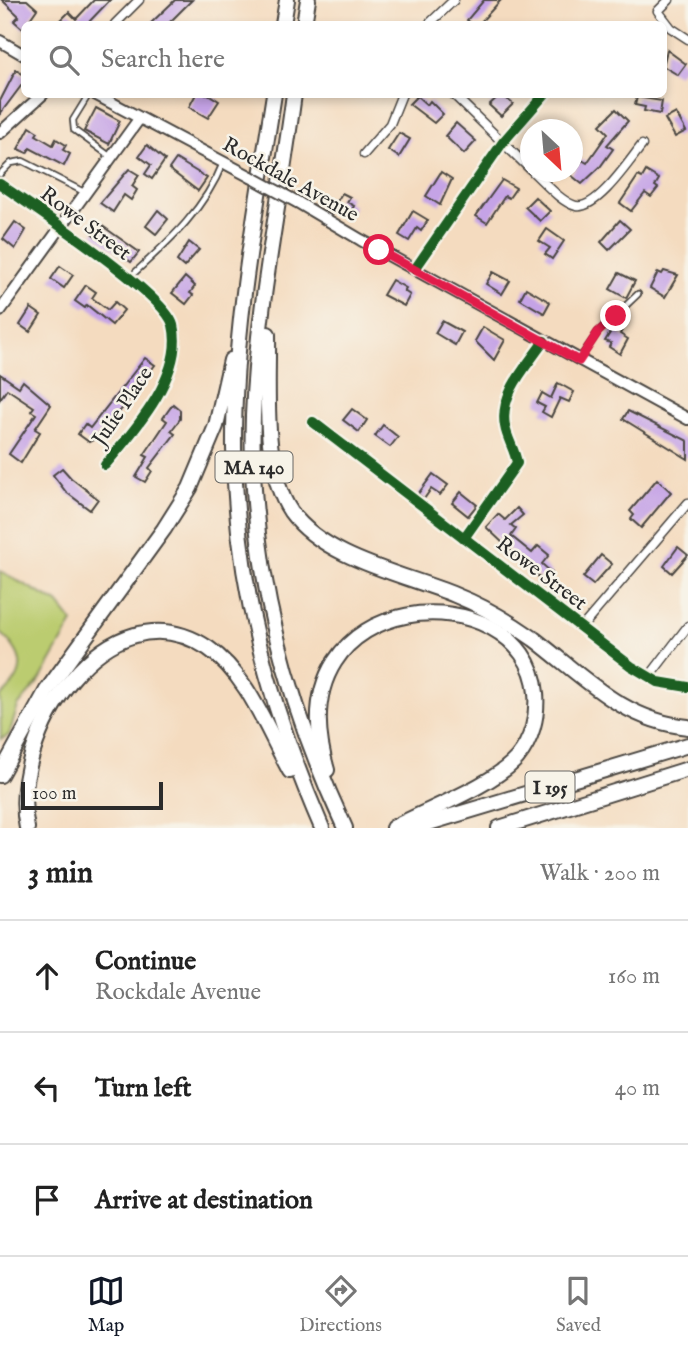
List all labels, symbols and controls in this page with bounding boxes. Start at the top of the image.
search box [21,21,667,98]
icon: search [45,41,83,79]
text: Search here [101,43,225,76]
north arrow [520,119,583,182]
street label: Rockdale Avenue [217,132,363,229]
street label: Rowe Street [34,181,136,267]
route start [363,234,394,265]
route end [600,300,631,331]
street label: Julie Place [86,362,160,453]
road number: MA 140 [216,452,292,482]
street label: Rowe Street [490,531,592,617]
road number: I 195 [526,772,574,802]
scale bar [21,779,163,811]
text: 100 m [32,782,76,806]
text: 3 min [28,855,93,893]
text: Walk · 200 m [540,859,660,888]
text: Continue [95,945,196,978]
icon: ahead [28,957,66,995]
text: 160 m [608,962,660,991]
text: Rockdale Avenue [95,978,261,1007]
icon: left [28,1069,66,1107]
text: Turn left [95,1072,192,1105]
text: 40 m [615,1074,660,1103]
icon: arrive [28,1181,66,1219]
text: Arrive at destination [95,1184,313,1217]
tab: Map [87,1272,125,1338]
tab: Directions [299,1272,382,1338]
tab: Saved [556,1272,601,1338]

